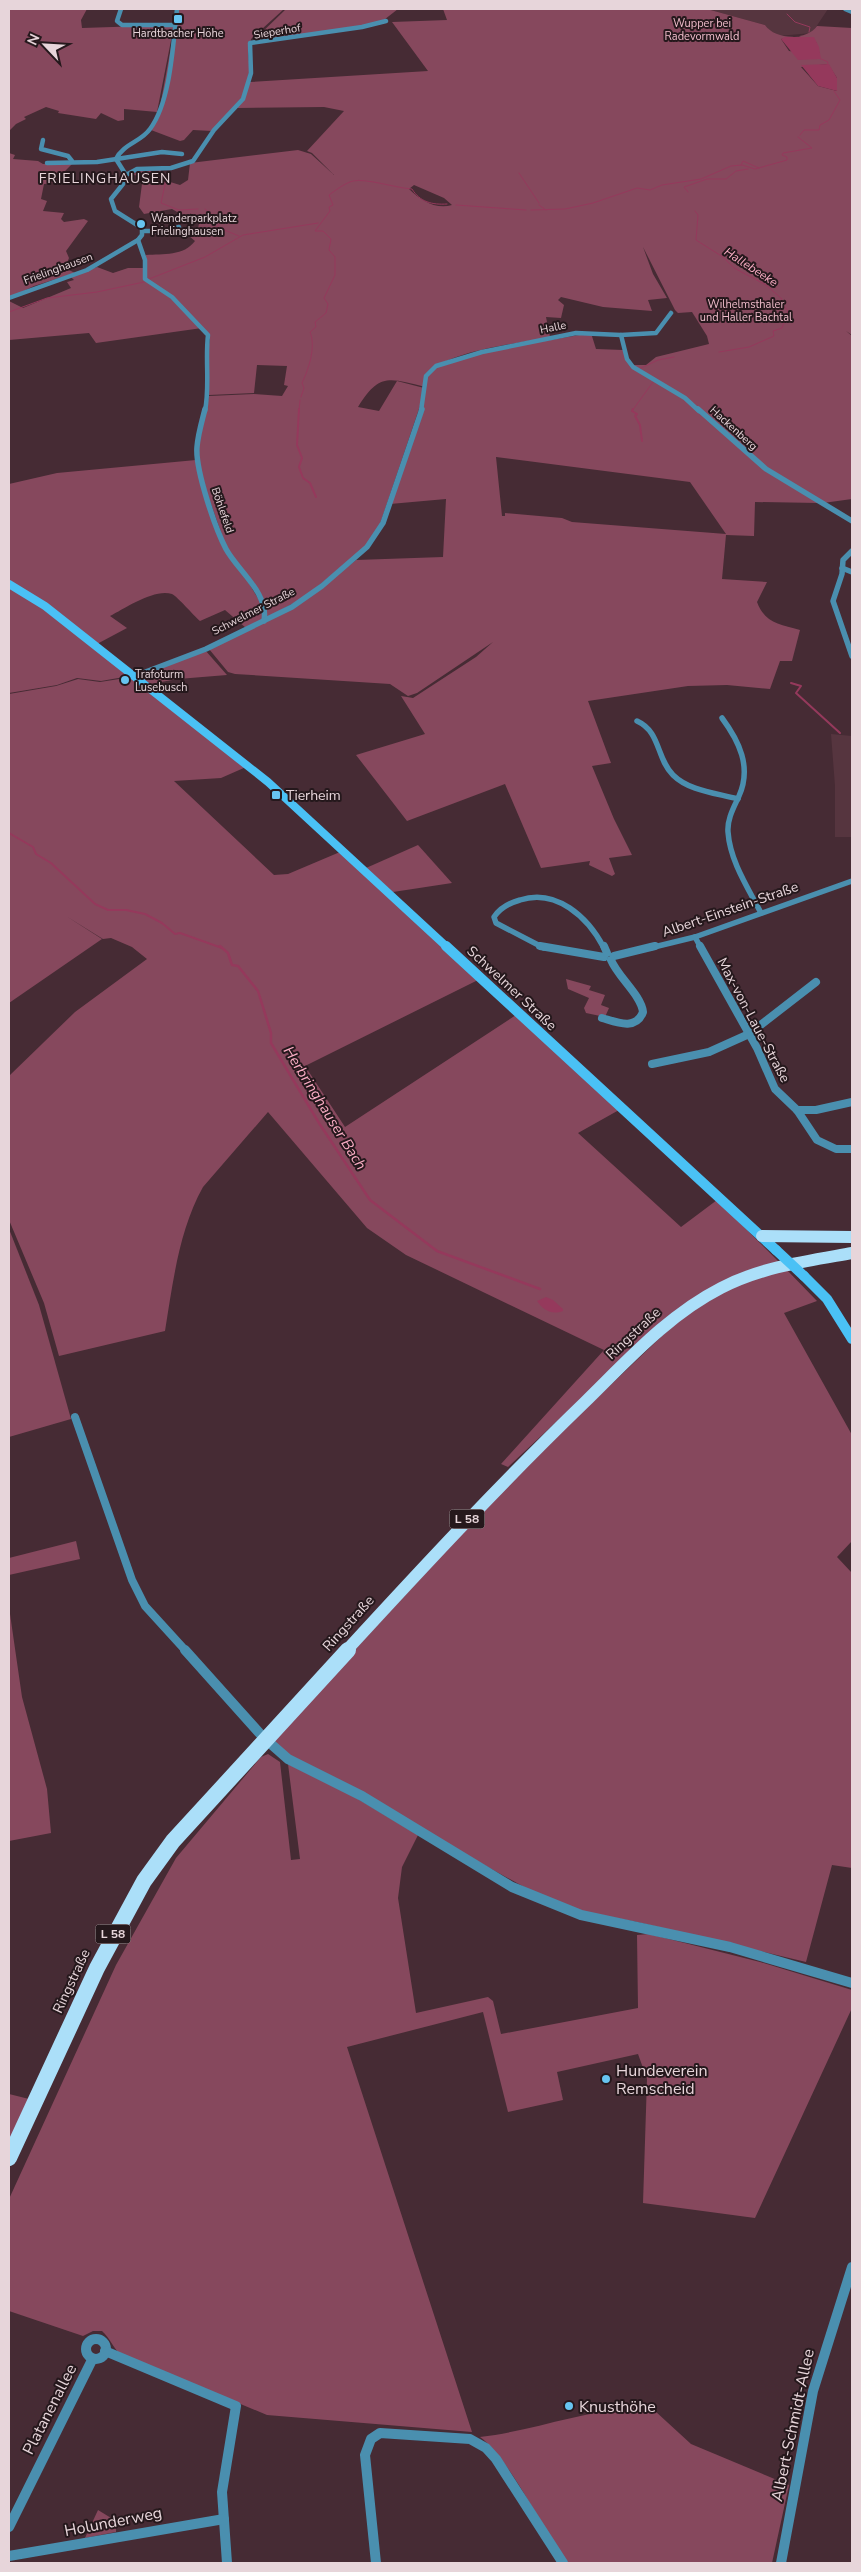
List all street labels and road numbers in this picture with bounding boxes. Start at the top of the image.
street label: Sieperhof [253,20,302,43]
street label: Frielinghausen [22,249,95,288]
street label: Halle [539,318,568,337]
street label: Hackenberg [707,403,761,454]
street label: Böhlefeld [208,485,237,535]
street label: Schwelmer Straße [209,584,297,639]
street label: Albert-Einstein-Straße [659,877,801,942]
street label: Schwelmer Straße [463,942,561,1035]
street label: Max-von-Laue-Straße [713,954,795,1086]
street label: Ringstraße [602,1303,665,1364]
road number: L 58 [450,1510,484,1528]
street label: Ringstraße [318,1591,378,1655]
road number: L 58 [96,1925,130,1944]
street label: Ringstraße [48,1946,95,2016]
street label: Albert-Schmidt-Allee [766,2347,820,2503]
street label: Platanenallee [18,2360,82,2459]
street label: Holunderweg [62,2502,164,2542]

